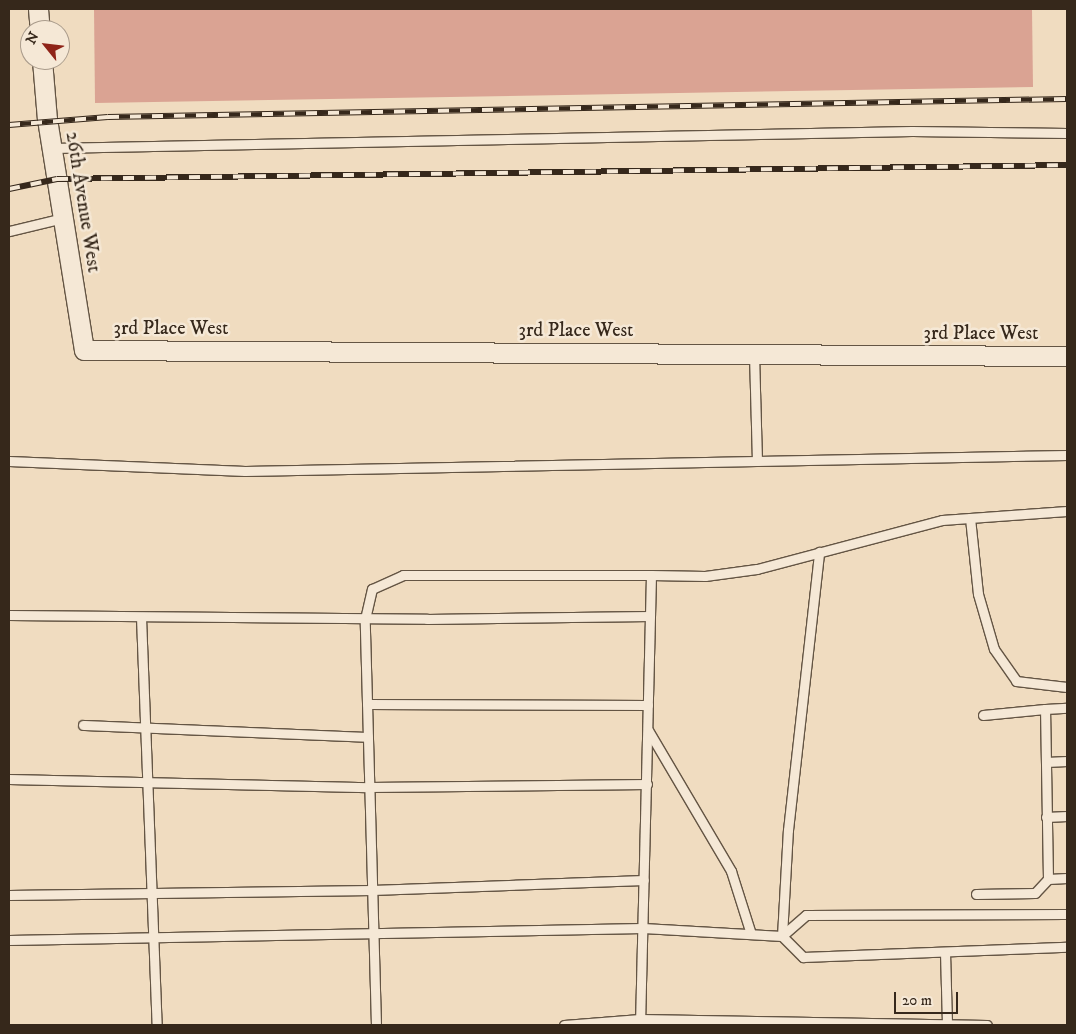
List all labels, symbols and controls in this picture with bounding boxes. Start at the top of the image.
north arrow [20,20,70,70]
text: N [22,29,43,48]
street label: 26th Avenue West [60,130,106,274]
street label: 3rd Place West [113,316,229,340]
street label: 3rd Place West [518,318,634,342]
street label: 3rd Place West [923,321,1039,345]
scale bar [896,982,960,1014]
text: 20 m [902,991,932,1010]

